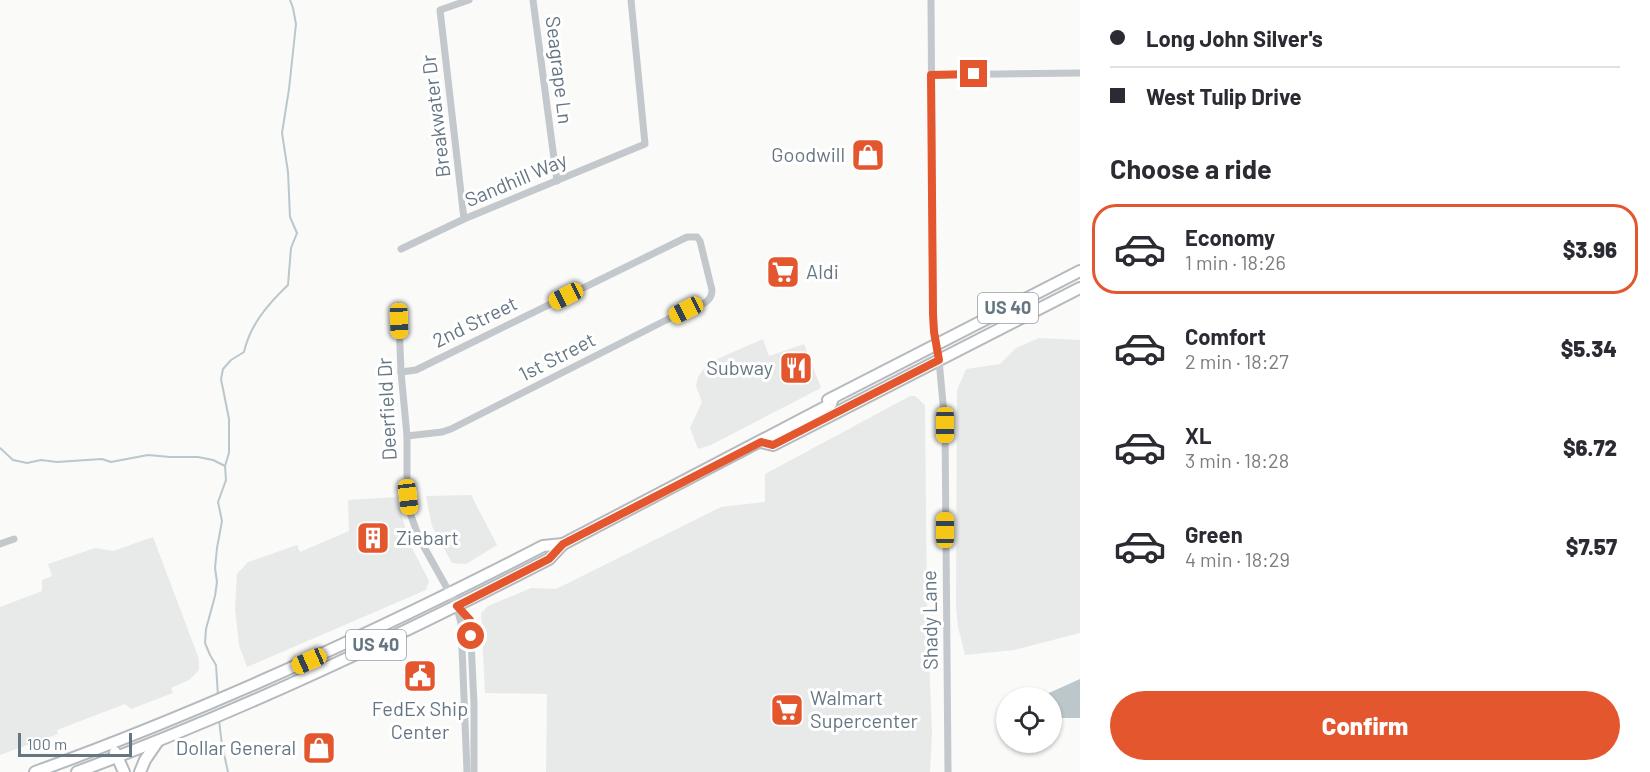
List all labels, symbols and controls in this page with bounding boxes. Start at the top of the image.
street label: Seagrape Ln [541,15,579,125]
text: Long John Silver's [1146,25,1323,51]
street label: Breakwater Dr [416,53,454,179]
route end [960,60,987,87]
text: West Tulip Drive [1146,83,1302,109]
shop icon: Goodwill [850,137,886,173]
place label: Goodwill [771,142,845,166]
street label: Sandhill Way [461,147,570,211]
text: Choose a ride [1110,152,1272,184]
icon: car [1113,222,1167,276]
text: Economy [1185,224,1275,250]
text: $3.96 [1563,236,1617,262]
text: 1 min · 18:26 [1185,250,1286,274]
supermarket icon: Aldi [765,254,801,290]
place label: Aldi [806,259,839,283]
car [546,280,586,312]
street label: 2nd Street [428,290,521,352]
road number: US 40 [978,293,1038,323]
car [666,294,706,326]
car [389,303,409,339]
icon: car [1113,321,1167,375]
text: Comfort [1185,323,1266,349]
street label: 1st Street [514,327,599,386]
text: $5.34 [1561,335,1617,361]
text: 2 min · 18:27 [1185,349,1289,373]
restaurant icon: Subway [778,350,814,386]
place label: Subway [706,355,773,379]
street label: Deerfield Dr [371,357,401,461]
car [936,407,954,443]
icon: car [1113,420,1167,474]
text: XL [1185,422,1211,448]
text: $6.72 [1563,434,1617,460]
text: 3 min · 18:28 [1185,448,1289,472]
car [397,478,419,516]
car [936,512,954,548]
icon: car [1113,519,1167,573]
building icon: Ziebart [355,520,391,556]
text: Green [1185,521,1243,547]
place label: Ziebart [396,525,459,549]
text: $7.57 [1566,533,1617,559]
text: 4 min · 18:29 [1185,547,1290,571]
street label: Shady Lane [916,570,942,670]
route start [457,622,484,649]
road number: US 40 [346,630,406,660]
car [289,645,329,677]
public building icon: FedEx Ship Center [402,658,438,694]
place label: Walmart Supercenter [810,685,918,732]
map controls [996,687,1062,753]
button: locate [996,687,1062,753]
button: Confirm [1110,691,1620,760]
supermarket icon: Walmart Supercenter [769,692,805,728]
place label: FedEx Ship Center [372,696,468,743]
scale bar [18,730,132,758]
shop icon: Dollar General [301,730,337,766]
text: 100 m [27,734,67,753]
place label: Dollar General [176,735,296,759]

